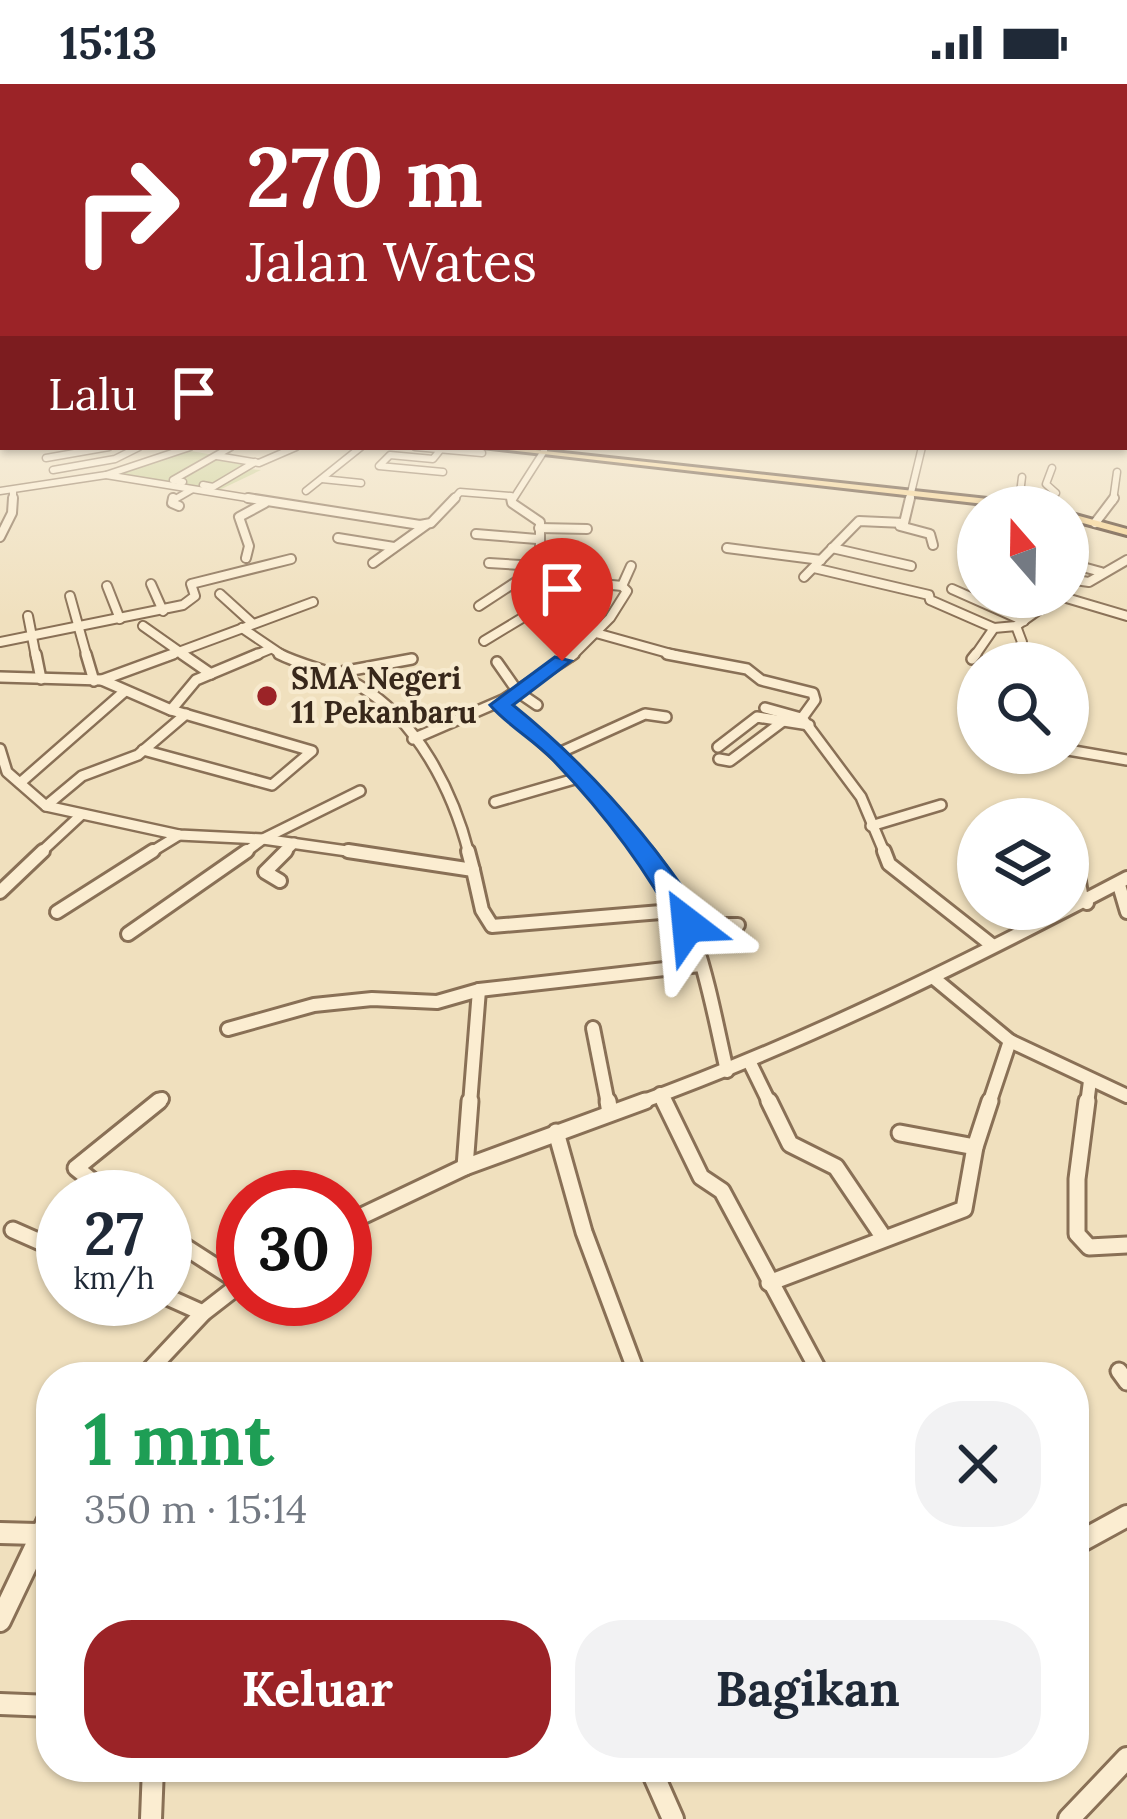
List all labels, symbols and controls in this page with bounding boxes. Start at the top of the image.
text: 15:13 [60,14,157,71]
text: 270 m [246,122,483,230]
icon: right [48,132,204,288]
text: Jalan Wates [246,227,537,296]
icon: arrive [161,360,227,426]
text: Lalu [48,365,137,422]
north arrow [957,486,1089,618]
map controls [957,486,1089,930]
pin [511,538,613,661]
icon: arrive [529,556,595,622]
button: search [957,642,1089,774]
place label: SMA Negeri 11 Pekanbaru [291,659,476,731]
marker: SMA Negeri 11 Pekanbaru [254,683,280,709]
button: layers [957,798,1089,930]
position arrow [625,862,751,988]
speed limit sign: 30 [216,1170,372,1326]
text: 27 [84,1195,144,1271]
text: km/h [73,1259,155,1297]
text: 1 mnt [84,1393,274,1485]
button: close [915,1401,1041,1527]
text: 350 m · 15:14 [84,1484,307,1534]
button: Keluar [84,1620,551,1758]
button: Bagikan [575,1620,1041,1758]

